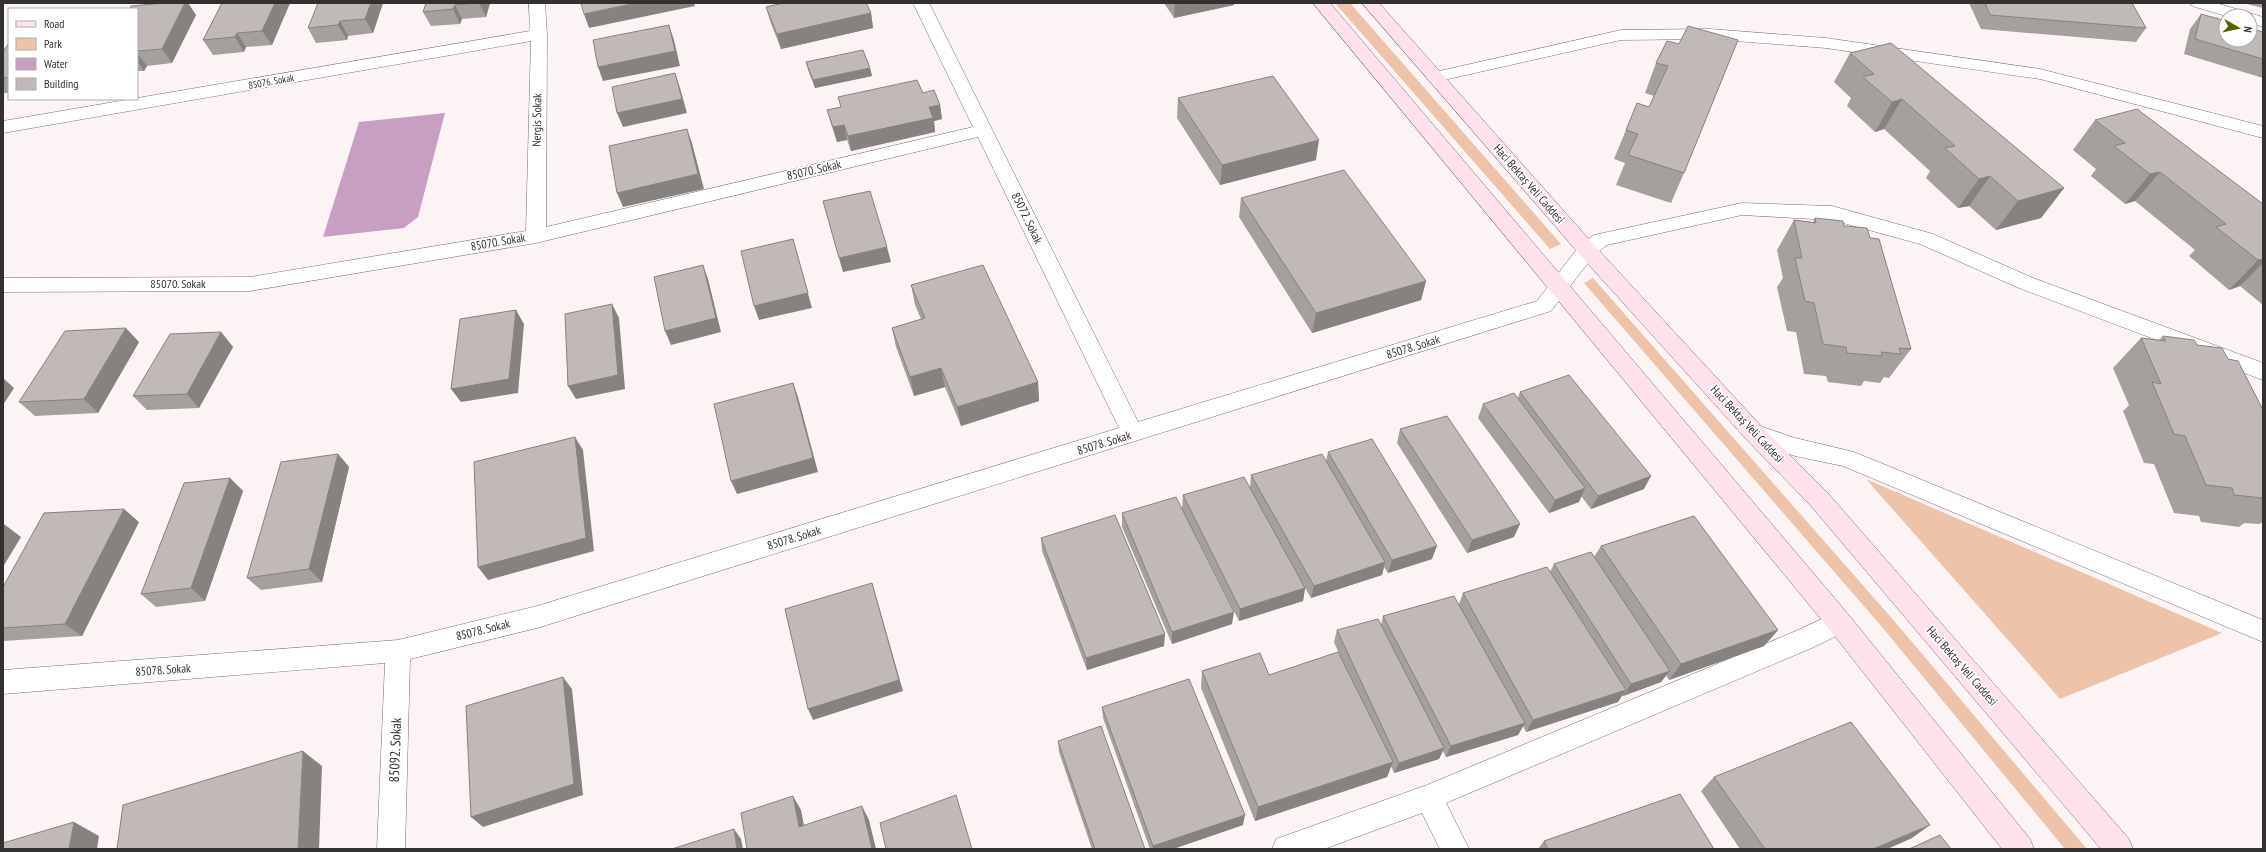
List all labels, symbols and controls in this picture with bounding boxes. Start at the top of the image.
legend [8,8,138,100]
north arrow [2218,8,2258,48]
text: Road [44,16,64,31]
text: N [2240,26,2255,34]
text: Park [44,36,62,51]
text: Water [44,56,69,71]
street label: 85076. Sokak [247,71,295,92]
text: Building [44,76,79,91]
street label: Nergis Sokak [529,93,544,147]
street label: Haci Bektaş Veli Caddesi [1491,141,1568,226]
street label: 85070. Sokak [785,156,843,183]
street label: 85072. Sokak [1009,190,1046,246]
street label: 85070. Sokak [469,229,527,254]
street label: 85070. Sokak [150,276,206,291]
street label: 85078. Sokak [1384,331,1442,362]
street label: Haci Bektaş Veli Caddesi [1708,382,1787,465]
street label: 85078. Sokak [1075,427,1133,458]
street label: 85078. Sokak [765,522,823,553]
street label: 85078. Sokak [454,615,512,643]
street label: Haci Bektaş Veli Caddesi [1924,623,2001,708]
street label: 85078. Sokak [135,660,191,679]
street label: 85092. Sokak [385,717,405,783]

